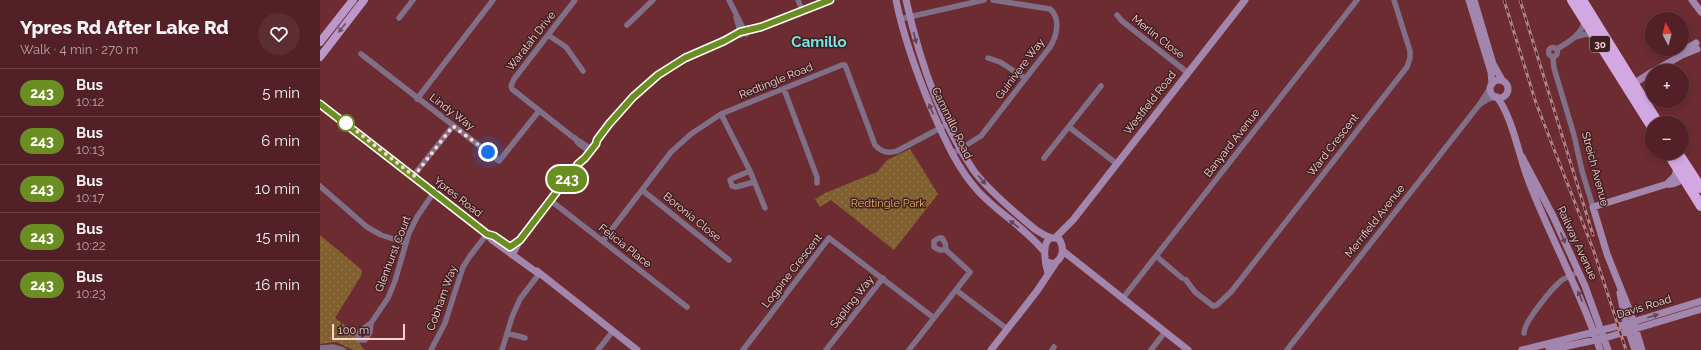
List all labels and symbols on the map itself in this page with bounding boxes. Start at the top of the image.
street label: Waratah Drive [504,8,559,73]
street label: Merlin Close [1129,12,1187,62]
north arrow [1645,12,1689,56]
one-way arrow [338,23,346,34]
one-way arrow [912,32,918,44]
district label: Camillo [791,33,847,51]
street label: Guinivere Way [993,36,1047,102]
road number: 30 [1590,36,1610,52]
street label: Redtingle Road [737,60,815,102]
street label: Westfield Road [1121,68,1179,137]
street label: Cammillo Road [929,85,975,161]
street label: Lindy Way [427,91,477,133]
one-way arrow [928,102,934,114]
street label: Banyard Avenue [1201,106,1263,180]
street label: Ward Crescent [1305,111,1362,179]
unlabelled marker [337,114,355,132]
street label: Streich Avenue [1579,130,1611,208]
your location [478,142,498,162]
line badge: 243 [544,166,590,192]
street label: Ypres Road [431,174,485,220]
one-way arrow [977,175,986,185]
street label: Merrifield Avenue [1342,181,1408,260]
street label: Boronia Close [660,190,724,245]
park label: Redtingle Park [851,197,925,210]
street label: Railway Avenue [1554,204,1600,282]
street label: Glenhurst Court [373,214,414,294]
one-way arrow [1009,219,1020,228]
street label: Felicia Place [596,221,654,271]
street label: Logpine Crescent [759,231,825,310]
one-way arrow [1560,232,1566,244]
street label: Cobham Way [424,264,460,332]
street label: Sapling Way [827,273,877,331]
one-way arrow [1577,291,1583,302]
street label: Davis Road [1615,292,1673,321]
one-way arrow [1647,313,1659,319]
scale bar [332,322,405,341]

